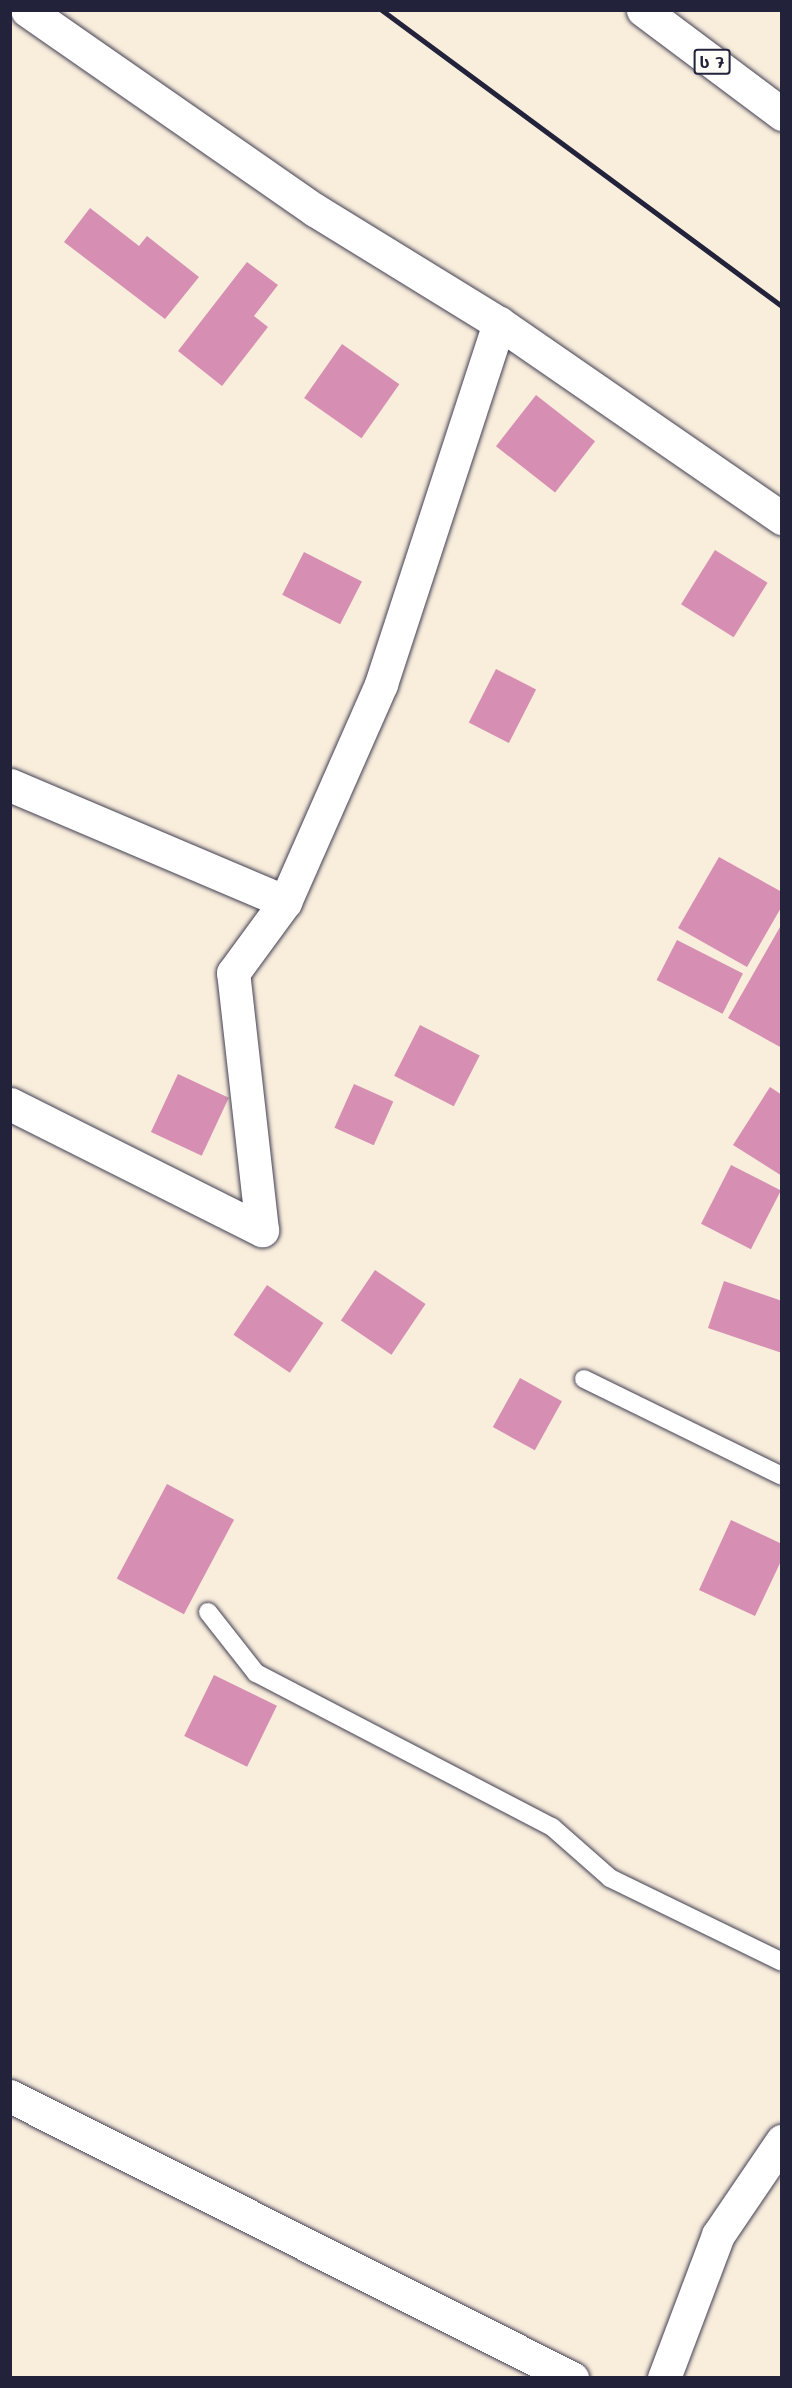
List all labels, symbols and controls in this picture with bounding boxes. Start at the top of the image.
road number: ს 7 [692,49,732,75]

